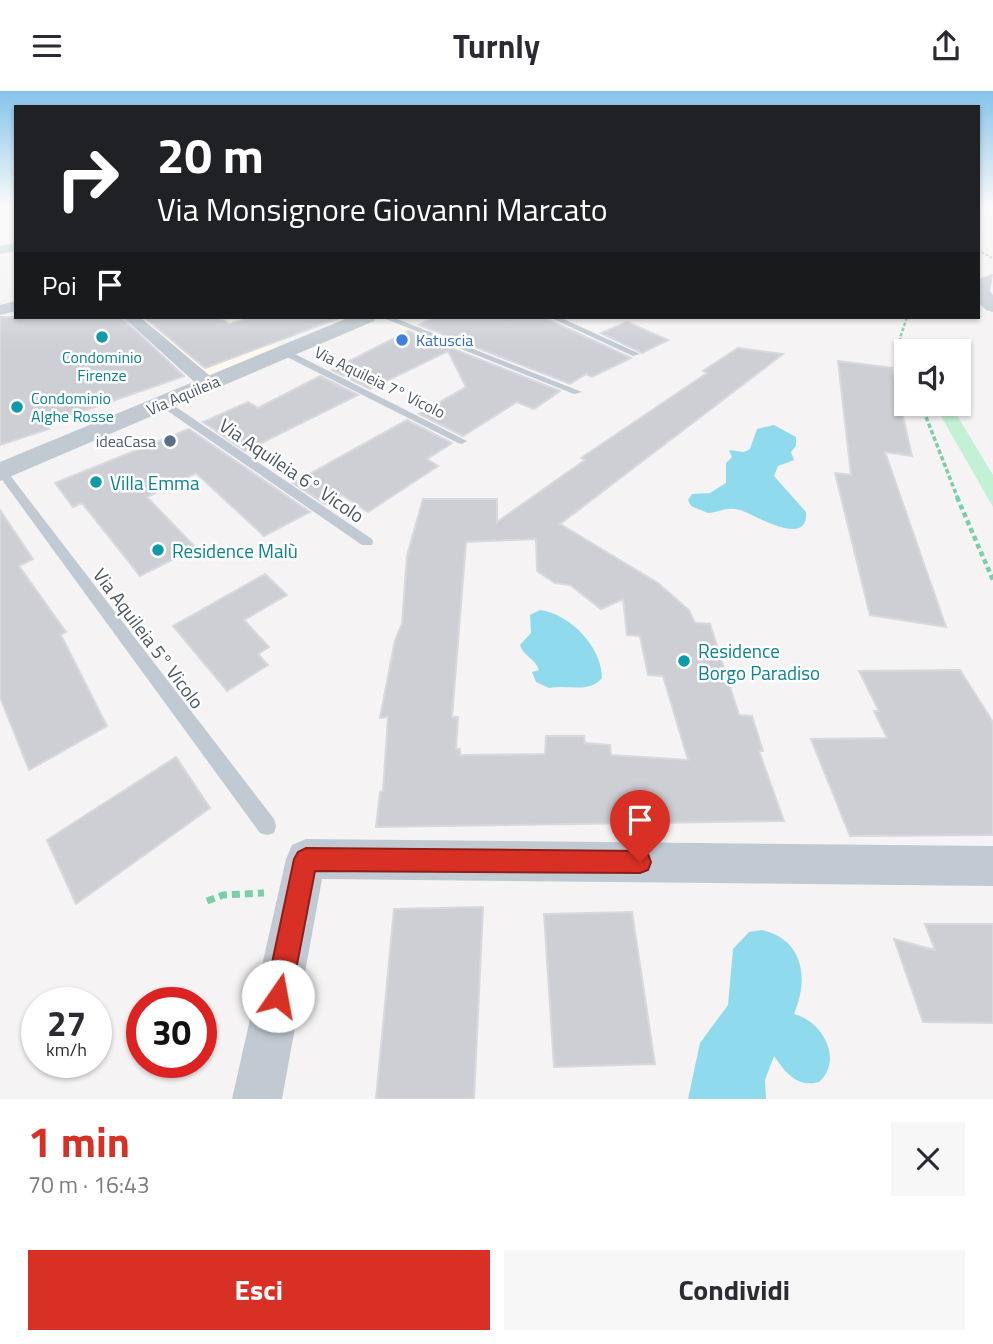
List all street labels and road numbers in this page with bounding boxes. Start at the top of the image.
street label: Via Aquileia 7° Vicolo [311,340,449,424]
street label: Via Aquileia [143,369,223,421]
street label: Via Aquileia 6° Vicolo [214,411,370,529]
street label: Via Aquileia 5° Vicolo [86,562,212,714]

